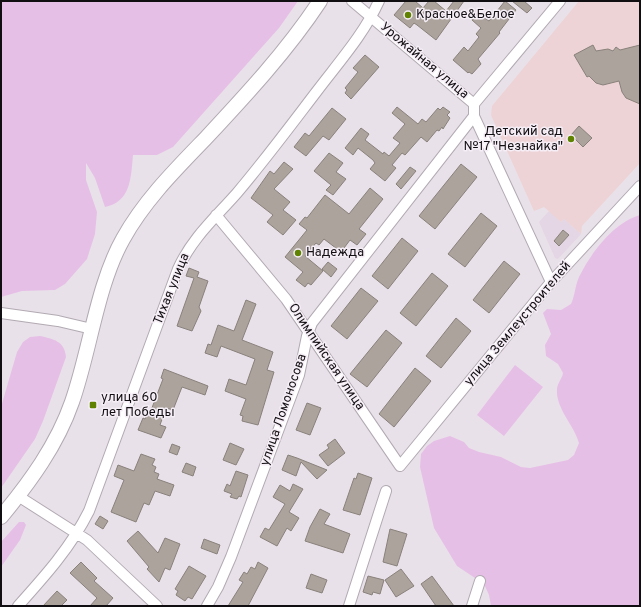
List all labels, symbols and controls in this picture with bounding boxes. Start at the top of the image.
place label: Красное&Белое [416,7,514,23]
marker: Красное&Белое [403,10,413,20]
street label: Урожайная улица [376,19,472,103]
place label: Детский сад №17 "Незнайка" [464,124,563,155]
marker: Детский сад №17 "Незнайка" [566,134,576,144]
place label: Надежда [306,245,364,261]
marker: Надежда [293,248,303,258]
street label: Тихая улица [150,251,194,327]
street label: улица Землеустроителей [461,259,575,389]
street label: Олимпийская улица [284,301,368,413]
street label: улица Ломоносова [257,352,311,468]
place label: улица 60 лет Победы [101,390,175,421]
marker: улица 60 лет Победы [88,400,98,410]

